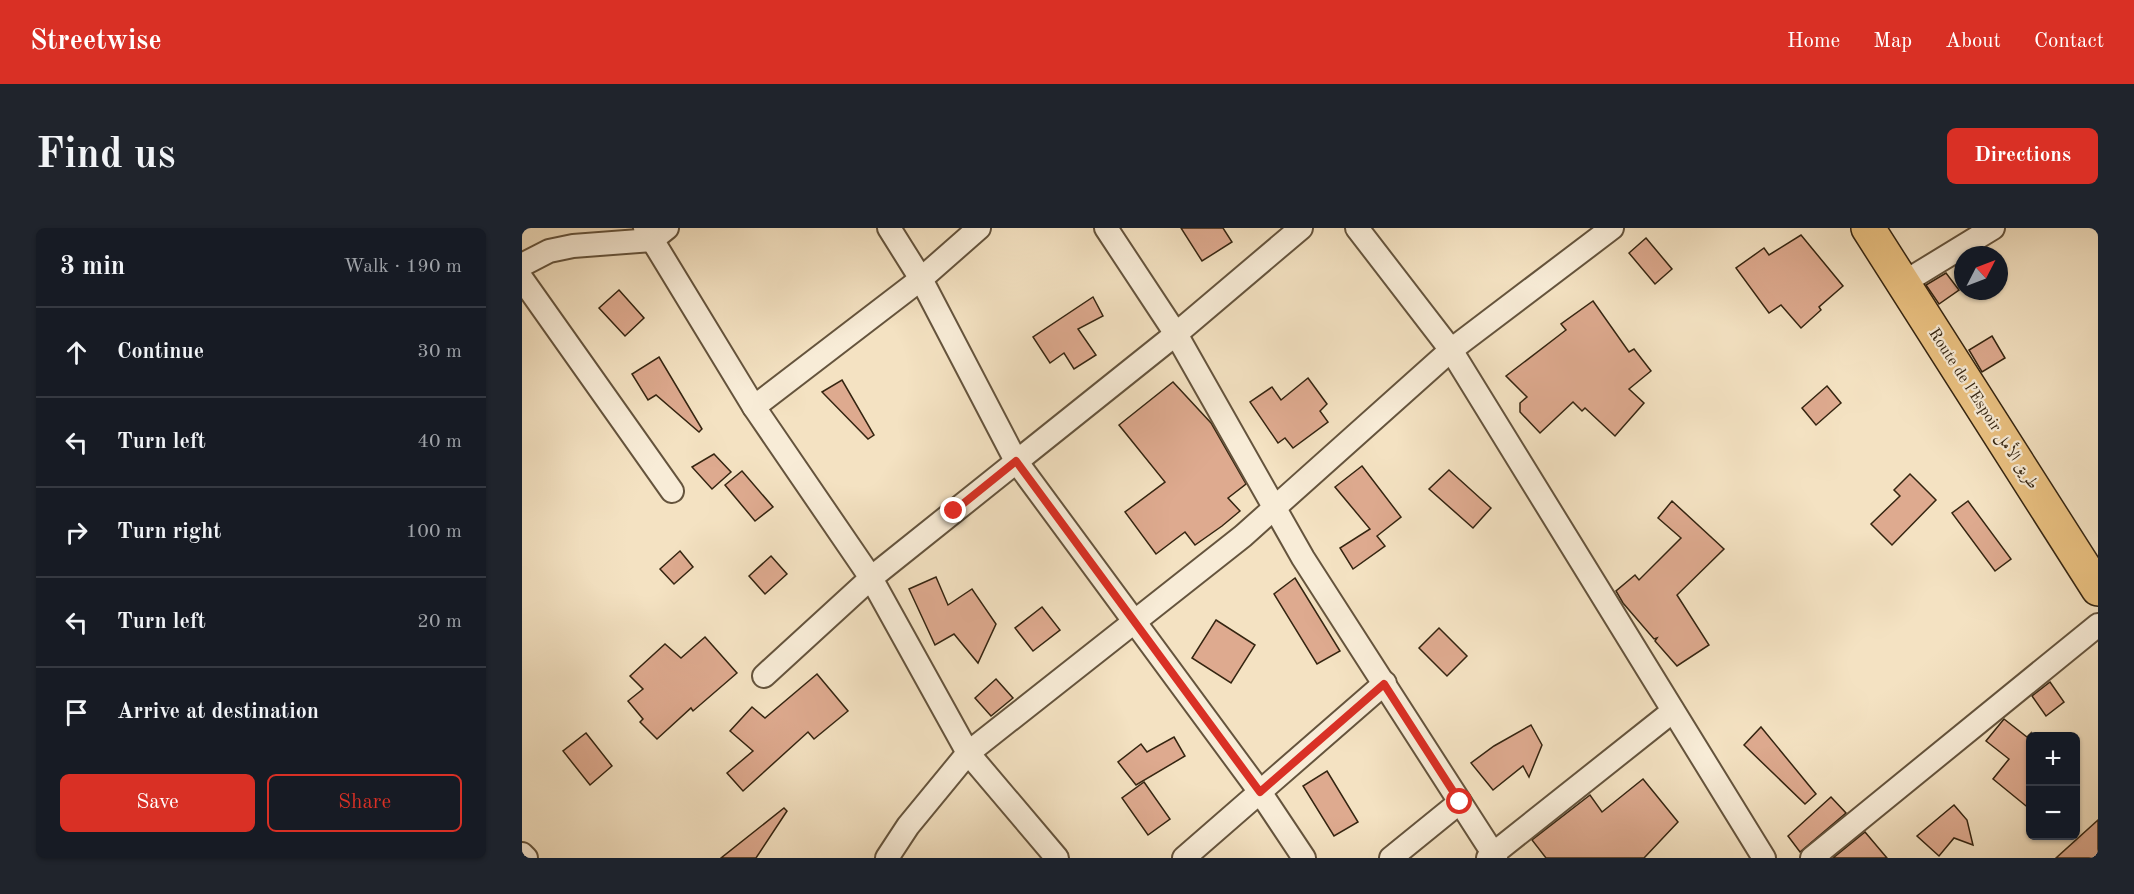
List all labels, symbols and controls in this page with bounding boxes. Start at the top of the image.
text: Streetwise [30,28,162,56]
text: Home [1787,31,1840,52]
text: Map [1873,31,1912,52]
text: About [1945,31,2001,52]
text: Contact [2034,31,2104,52]
button: Directions [1947,128,2098,184]
text: Find us [36,135,175,177]
north arrow [1954,246,2008,300]
text: 3 min [60,254,125,280]
text: Walk · 190 m [343,257,462,277]
street label: Route de l’Espoir طريق الأمل [1923,323,2045,493]
icon: ahead [60,336,93,369]
text: Continue [117,341,204,363]
text: 30 m [417,342,462,362]
icon: left [60,426,93,459]
text: Turn left [117,431,206,453]
text: 40 m [417,432,462,452]
route end [940,497,966,523]
icon: right [60,516,93,549]
text: Turn right [117,521,221,543]
text: 100 m [406,522,462,542]
icon: left [60,606,93,639]
text: Turn left [117,611,206,633]
text: 20 m [417,612,462,632]
icon: arrive [60,696,93,729]
text: Arrive at destination [117,701,319,723]
map controls [2026,732,2080,840]
button: + [2026,732,2080,786]
button: Save [60,774,255,832]
button: Share [267,774,462,832]
button: − [2026,786,2080,840]
route start [1446,788,1472,814]

